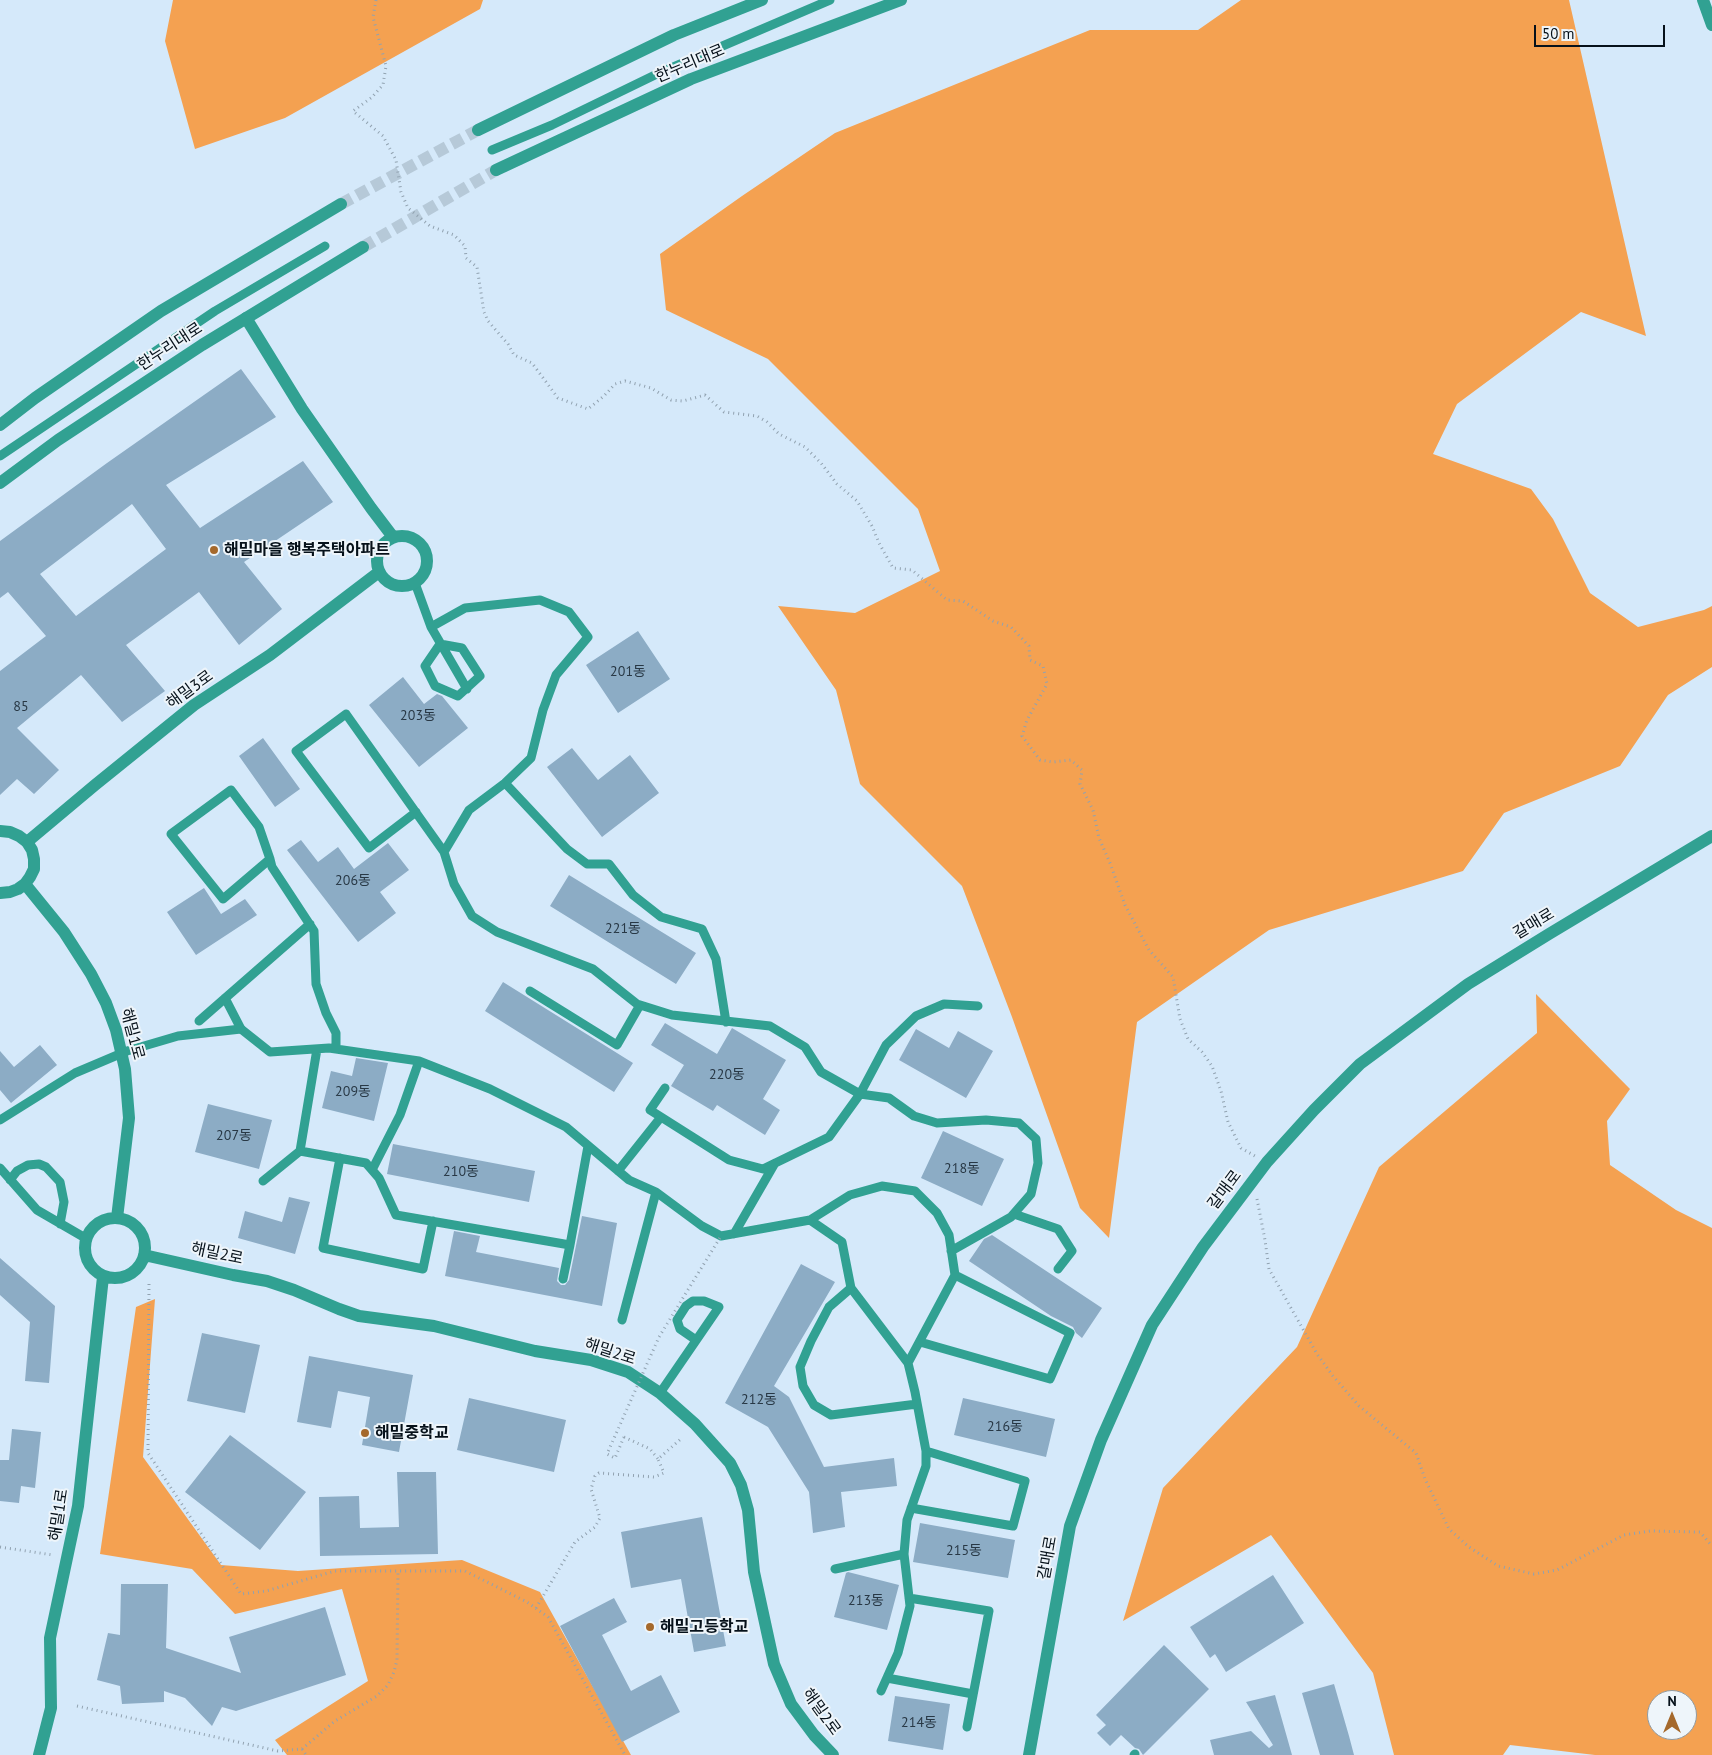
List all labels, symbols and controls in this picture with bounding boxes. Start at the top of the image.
scale bar [1537,15,1668,47]
text: 50 m [1542,24,1575,43]
street label: 한누리대로 [652,41,728,87]
street label: 한누리대로 [134,319,206,375]
place label: 해밀마을 행복주택아파트 [224,540,390,560]
marker: 해밀마을 행복주택아파트 [208,544,220,556]
house number: 201동 [610,664,646,680]
street label: 해밀3로 [163,667,217,713]
house number: 85 [13,699,29,715]
house number: 203동 [400,708,436,724]
house number: 206동 [335,873,371,889]
street label: 갈매로 [1510,904,1558,944]
house number: 221동 [605,921,641,937]
street label: 해밀1로 [116,1006,148,1062]
house number: 220동 [709,1067,745,1083]
house number: 209동 [335,1084,371,1100]
house number: 207동 [216,1128,252,1144]
house number: 218동 [944,1161,980,1177]
house number: 210동 [443,1164,479,1180]
street label: 갈매로 [1204,1167,1246,1213]
street label: 해밀2로 [189,1239,245,1269]
street label: 해밀2로 [582,1335,638,1369]
house number: 212동 [741,1392,777,1408]
house number: 216동 [987,1419,1023,1435]
place label: 해밀중학교 [375,1423,449,1443]
marker: 해밀중학교 [359,1427,371,1439]
street label: 해밀1로 [45,1487,73,1543]
street label: 갈매로 [1035,1535,1061,1581]
house number: 215동 [946,1543,982,1559]
house number: 213동 [848,1593,884,1609]
place label: 해밀고등학교 [660,1617,748,1637]
marker: 해밀고등학교 [644,1621,656,1633]
street label: 해밀2로 [798,1685,844,1739]
north arrow [1647,1690,1697,1740]
text: N [1667,1692,1677,1710]
house number: 214동 [901,1715,937,1731]

